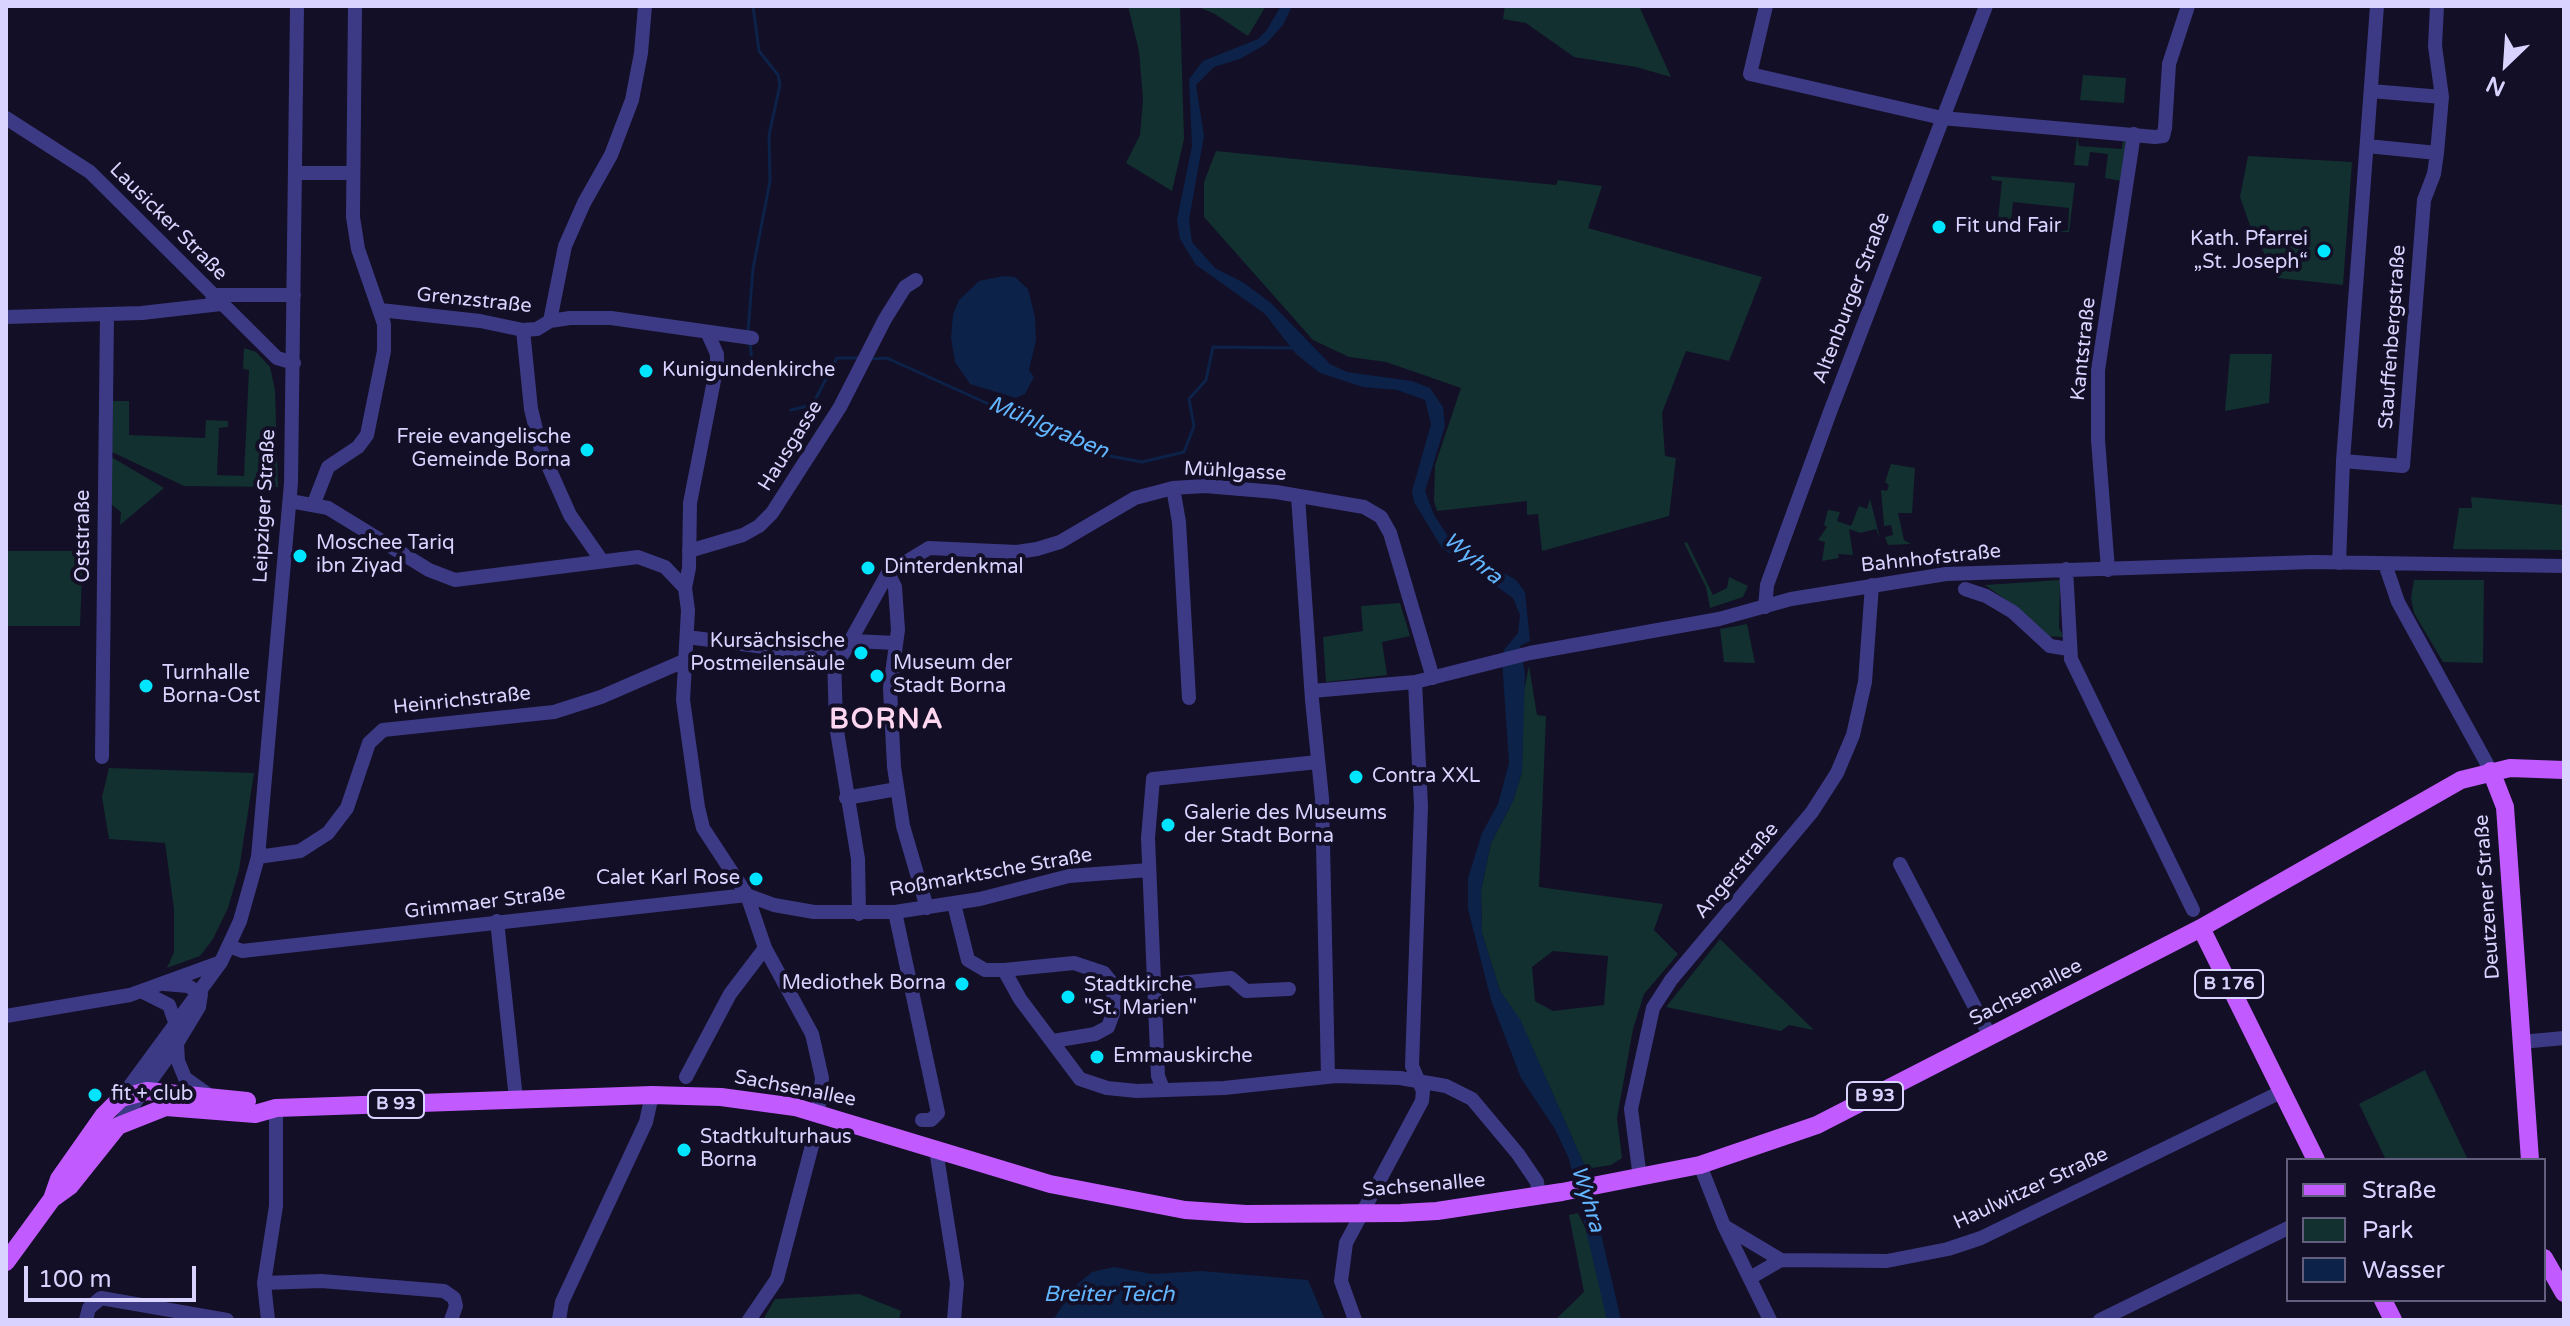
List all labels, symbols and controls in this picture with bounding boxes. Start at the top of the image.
north arrow [2466,24,2546,104]
text: N [2482,70,2509,101]
street label: Lausicker Straße [104,158,232,286]
street label: Altenburger Straße [1808,209,1896,387]
place label: Fit und Fair [1955,215,2061,239]
marker: Fit und Fair [1930,218,1948,236]
place label: Kath. Pfarrei „St. Joseph“ [2190,228,2308,275]
marker: Kath. Pfarrei „St. Joseph“ [2315,242,2333,260]
street label: Stauffenbergstraße [2375,244,2411,430]
street label: Grenzstraße [415,283,533,319]
street label: Kantstraße [2067,296,2101,402]
place label: Kunigundenkirche [662,359,835,383]
marker: Kunigundenkirche [637,362,655,380]
water label: Mühlgraben [984,391,1112,465]
street label: Hausgasse [754,396,828,496]
place label: Freie evangelische Gemeinde Borna [396,426,571,473]
street label: Leipziger Straße [249,428,281,584]
marker: Freie evangelische Gemeinde Borna [578,441,596,459]
street label: Mühlgasse [1183,457,1287,487]
street label: Oststraße [72,490,96,582]
water label: Wyhra [1437,527,1507,591]
place label: Moschee Tariq ibn Ziyad [316,532,455,579]
street label: Bahnhofstraße [1860,540,2002,578]
marker: Moschee Tariq ibn Ziyad [291,547,309,565]
place label: Dinterdenkmal [884,556,1024,580]
marker: Dinterdenkmal [859,559,877,577]
place label: Kursächsische Postmeilensäule [690,630,845,677]
marker: Kursächsische Postmeilensäule [852,644,870,662]
place label: Museum der Stadt Borna [893,652,1012,699]
place label: Turnhalle Borna-Ost [162,662,260,709]
marker: Museum der Stadt Borna [868,667,886,685]
marker: Turnhalle Borna-Ost [137,677,155,695]
street label: Heinrichstraße [392,682,532,720]
district label: BORNA [829,704,945,738]
place label: Contra XXL [1372,765,1480,789]
marker: Contra XXL [1347,768,1365,786]
place label: Galerie des Museums der Stadt Borna [1184,802,1387,849]
street label: Deutzener Straße [2470,814,2506,980]
marker: Galerie des Museums der Stadt Borna [1159,816,1177,834]
street label: Angerstraße [1690,818,1784,924]
street label: Roßmarktsche Straße [888,843,1094,903]
place label: Calet Karl Rose [596,867,740,891]
marker: Calet Karl Rose [747,870,765,888]
street label: Grimmaer Straße [403,881,567,925]
street label: Sachsenallee [1966,954,2086,1032]
road number: B 176 [2195,970,2263,998]
place label: Mediothek Borna [782,972,946,996]
place label: Stadtkirche "St. Marien" [1084,974,1197,1021]
marker: Mediothek Borna [953,975,971,993]
marker: Stadtkirche "St. Marien" [1059,988,1077,1006]
place label: Emmauskirche [1113,1045,1253,1069]
marker: Emmauskirche [1088,1048,1106,1066]
street label: Sachsenallee [732,1065,858,1113]
road number: B 93 [1847,1082,1903,1110]
place label: fit + club [111,1083,193,1107]
marker: fit + club [86,1086,104,1104]
road number: B 93 [368,1090,424,1118]
place label: Stadtkulturhaus Borna [700,1126,852,1173]
marker: Stadtkulturhaus Borna [675,1141,693,1159]
street label: Haulwitzer Straße [1950,1143,2112,1235]
legend [2286,1158,2546,1302]
water label: Wyhra [1564,1163,1610,1235]
street label: Sachsenallee [1362,1169,1486,1203]
text: Straße [2362,1176,2436,1205]
text: Park [2362,1216,2413,1245]
scale bar [28,1250,200,1300]
text: Wasser [2362,1256,2445,1285]
text: 100 m [38,1265,112,1294]
water label: Breiter Teich [1043,1282,1175,1308]

